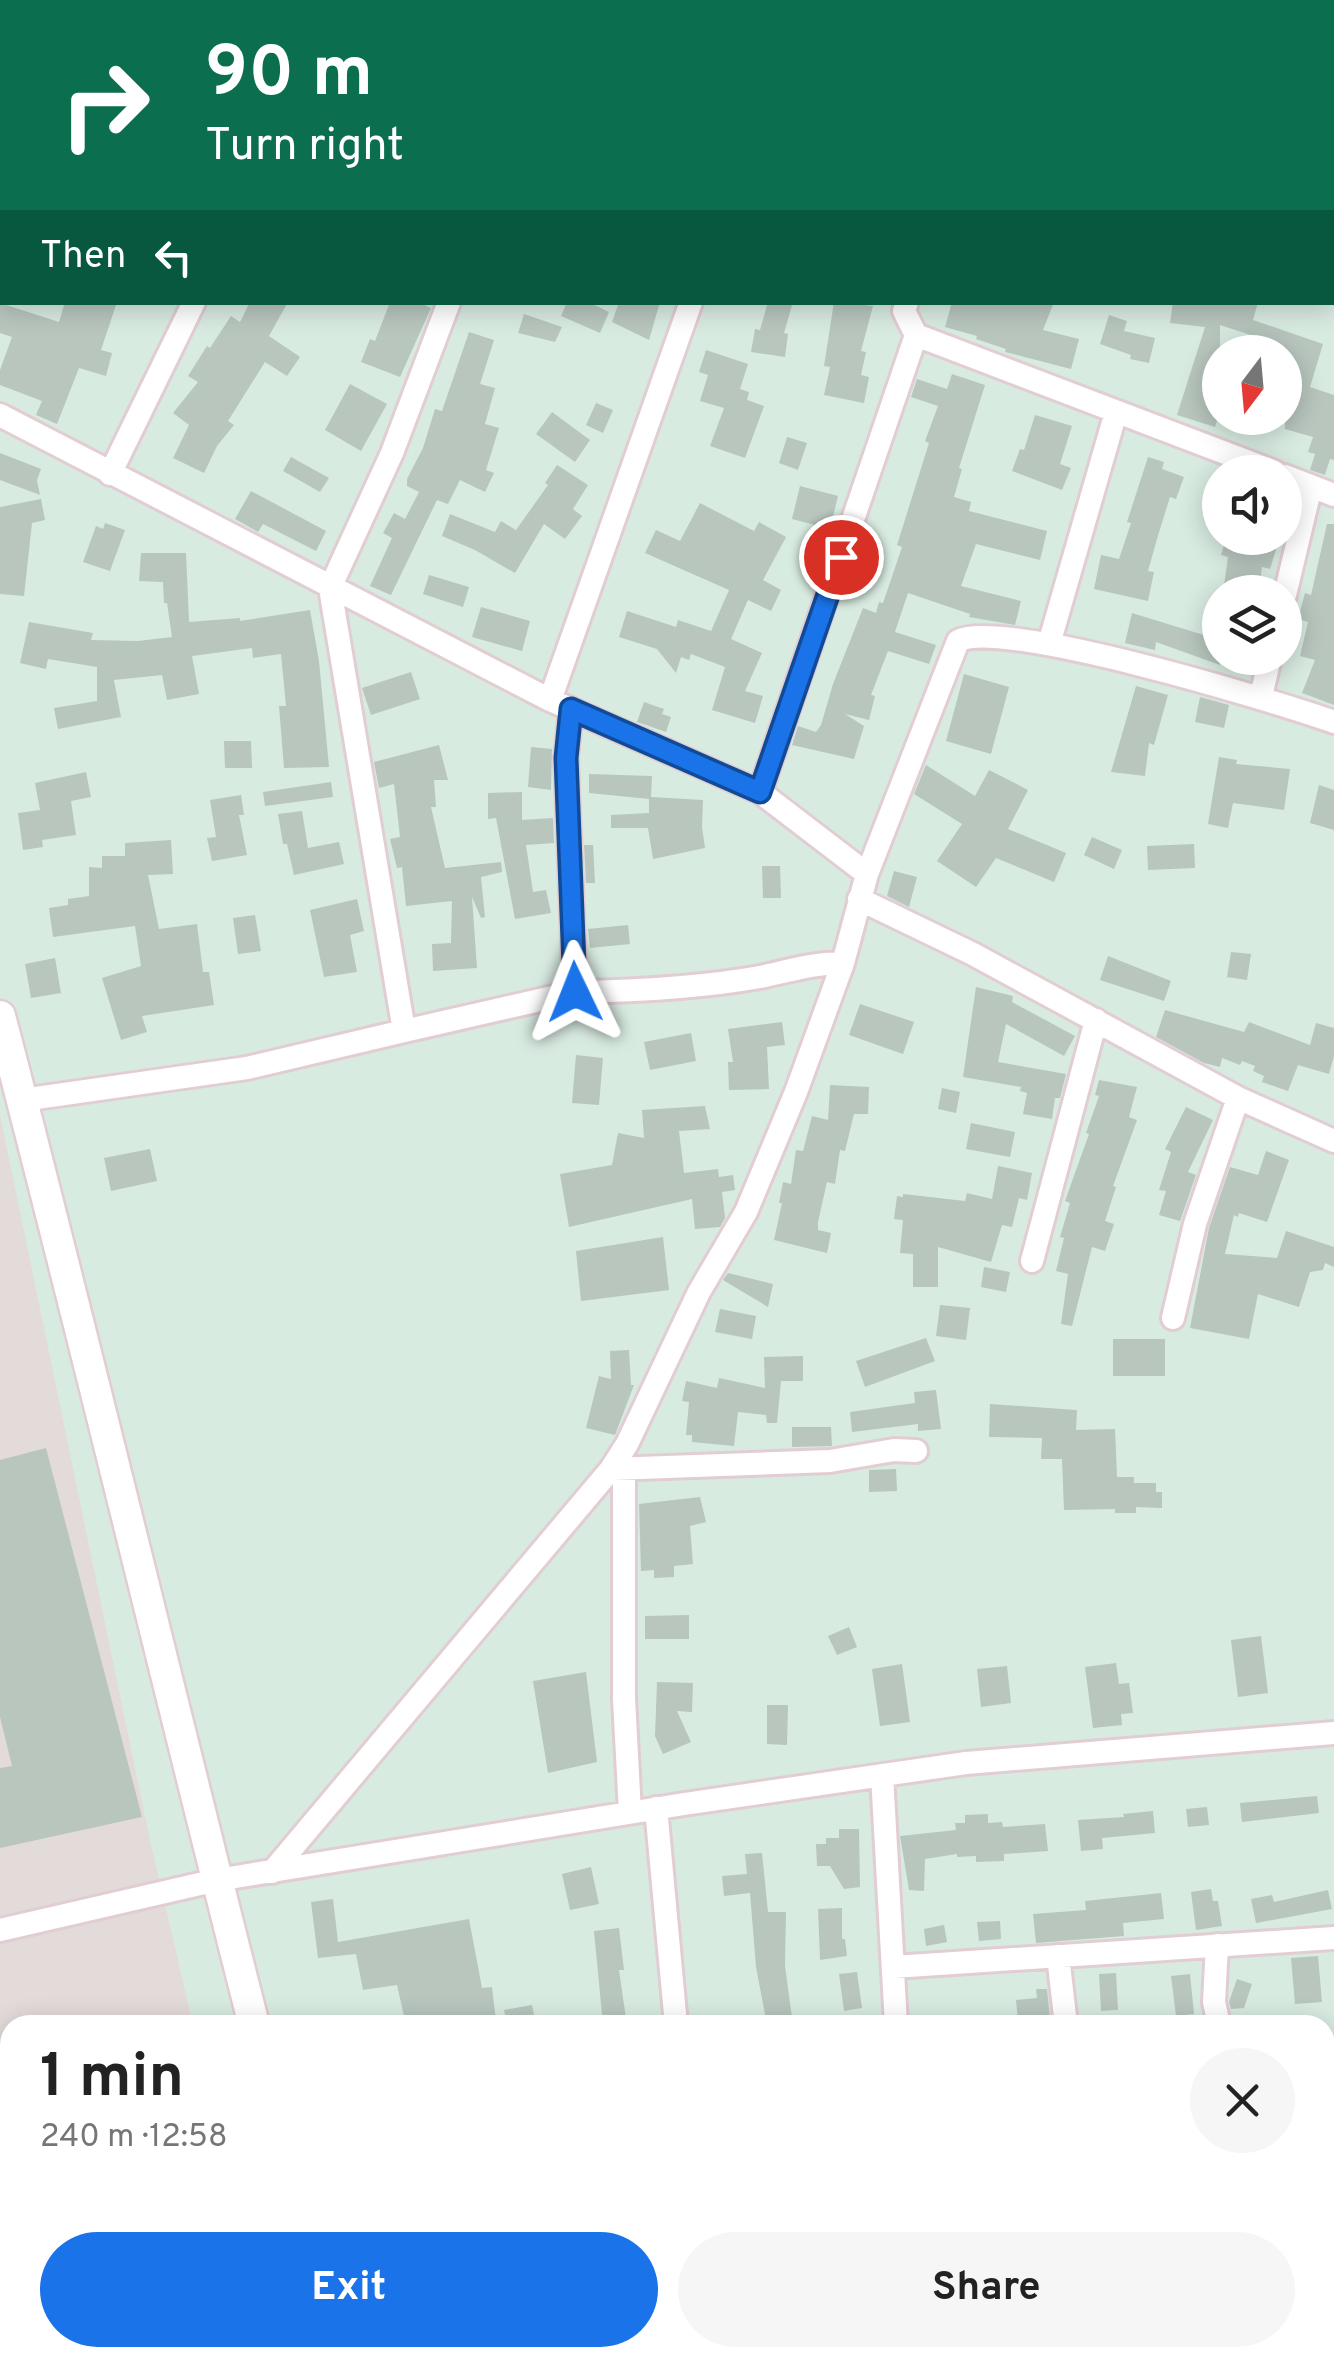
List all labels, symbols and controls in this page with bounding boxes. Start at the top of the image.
text: 90 m [205,32,373,121]
icon: right [40,40,170,170]
text: Turn right [205,119,404,176]
icon: left [146,230,201,285]
text: Then [40,233,126,282]
north arrow [1202,335,1302,435]
map controls [1202,335,1302,675]
button: sound [1202,455,1302,555]
pin [799,515,884,600]
icon: arrive [814,530,869,585]
button: layers [1202,575,1302,675]
position arrow [523,940,627,1044]
text: 1 min [40,2042,184,2118]
button: close [1190,2048,1295,2153]
text: 240 m · 12:58 [40,2118,228,2158]
button: Exit [40,2232,658,2347]
button: Share [678,2232,1295,2347]

